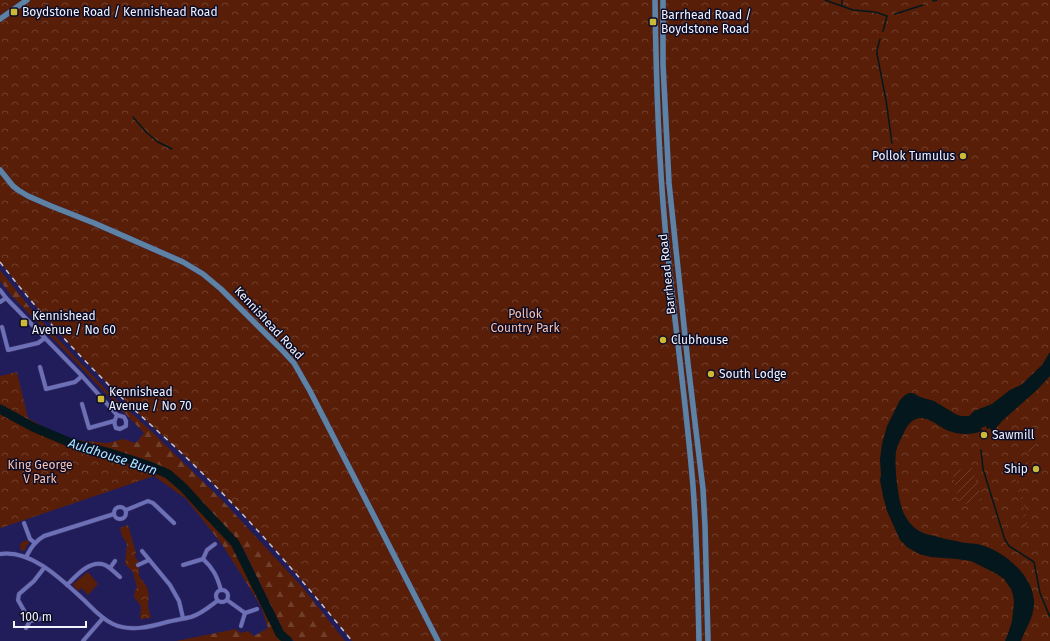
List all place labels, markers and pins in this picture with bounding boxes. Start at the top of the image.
place label: Boydstone Road / Kennishead Road [22,5,218,19]
marker: Boydstone Road / Kennishead Road [9,7,19,17]
place label: Barrhead Road / Boydstone Road [661,8,752,36]
marker: Barrhead Road / Boydstone Road [648,17,658,27]
place label: Pollok Tumulus [872,149,955,163]
marker: Pollok Tumulus [958,151,968,161]
place label: Kennishead Avenue / No 60 [32,309,116,337]
marker: Kennishead Avenue / No 60 [19,318,29,328]
place label: Clubhouse [671,333,728,347]
marker: Clubhouse [658,335,668,345]
place label: South Lodge [719,367,787,381]
marker: South Lodge [706,369,716,379]
place label: Kennishead Avenue / No 70 [109,385,192,413]
marker: Kennishead Avenue / No 70 [96,394,106,404]
place label: Sawmill [992,428,1035,442]
marker: Sawmill [979,430,989,440]
place label: Ship [1004,462,1028,476]
marker: Ship [1031,464,1041,474]

